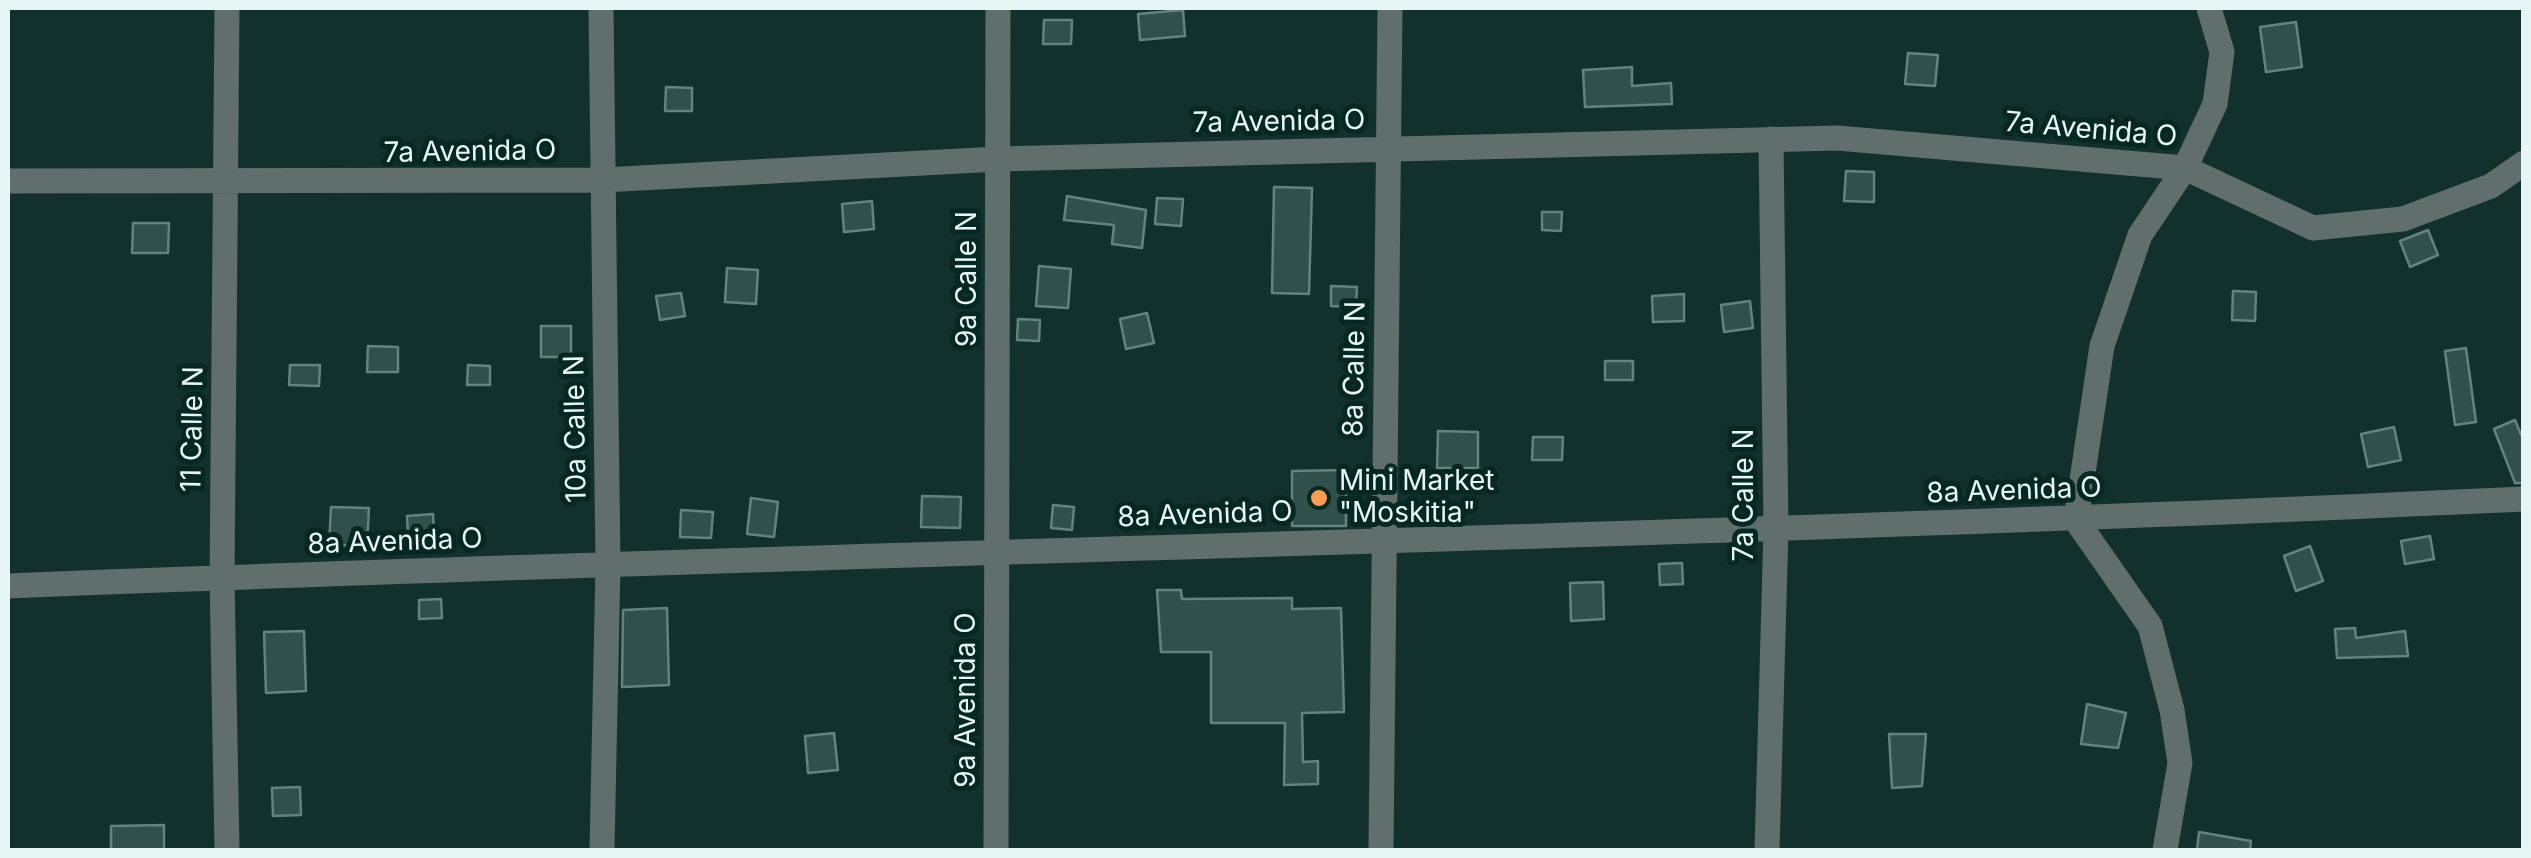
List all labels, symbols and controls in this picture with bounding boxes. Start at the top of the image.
street label: 7a Avenida O [1192,104,1366,140]
street label: 7a Avenida O [2004,106,2178,154]
street label: 7a Avenida O [383,134,557,170]
street label: 9a Calle N [951,211,985,347]
street label: 8a Calle N [1337,301,1373,437]
street label: 10a Calle N [558,355,594,503]
street label: 11 Calle N [175,366,211,492]
street label: 7a Calle N [1728,428,1762,562]
place label: Mini Market "Moskitia" [1339,465,1494,531]
street label: 8a Avenida O [1926,471,2102,511]
marker: Mini Market "Moskitia" [1308,487,1330,509]
street label: 8a Avenida O [1117,495,1293,535]
street label: 8a Avenida O [307,522,483,562]
street label: 9a Avenida O [950,612,984,788]

